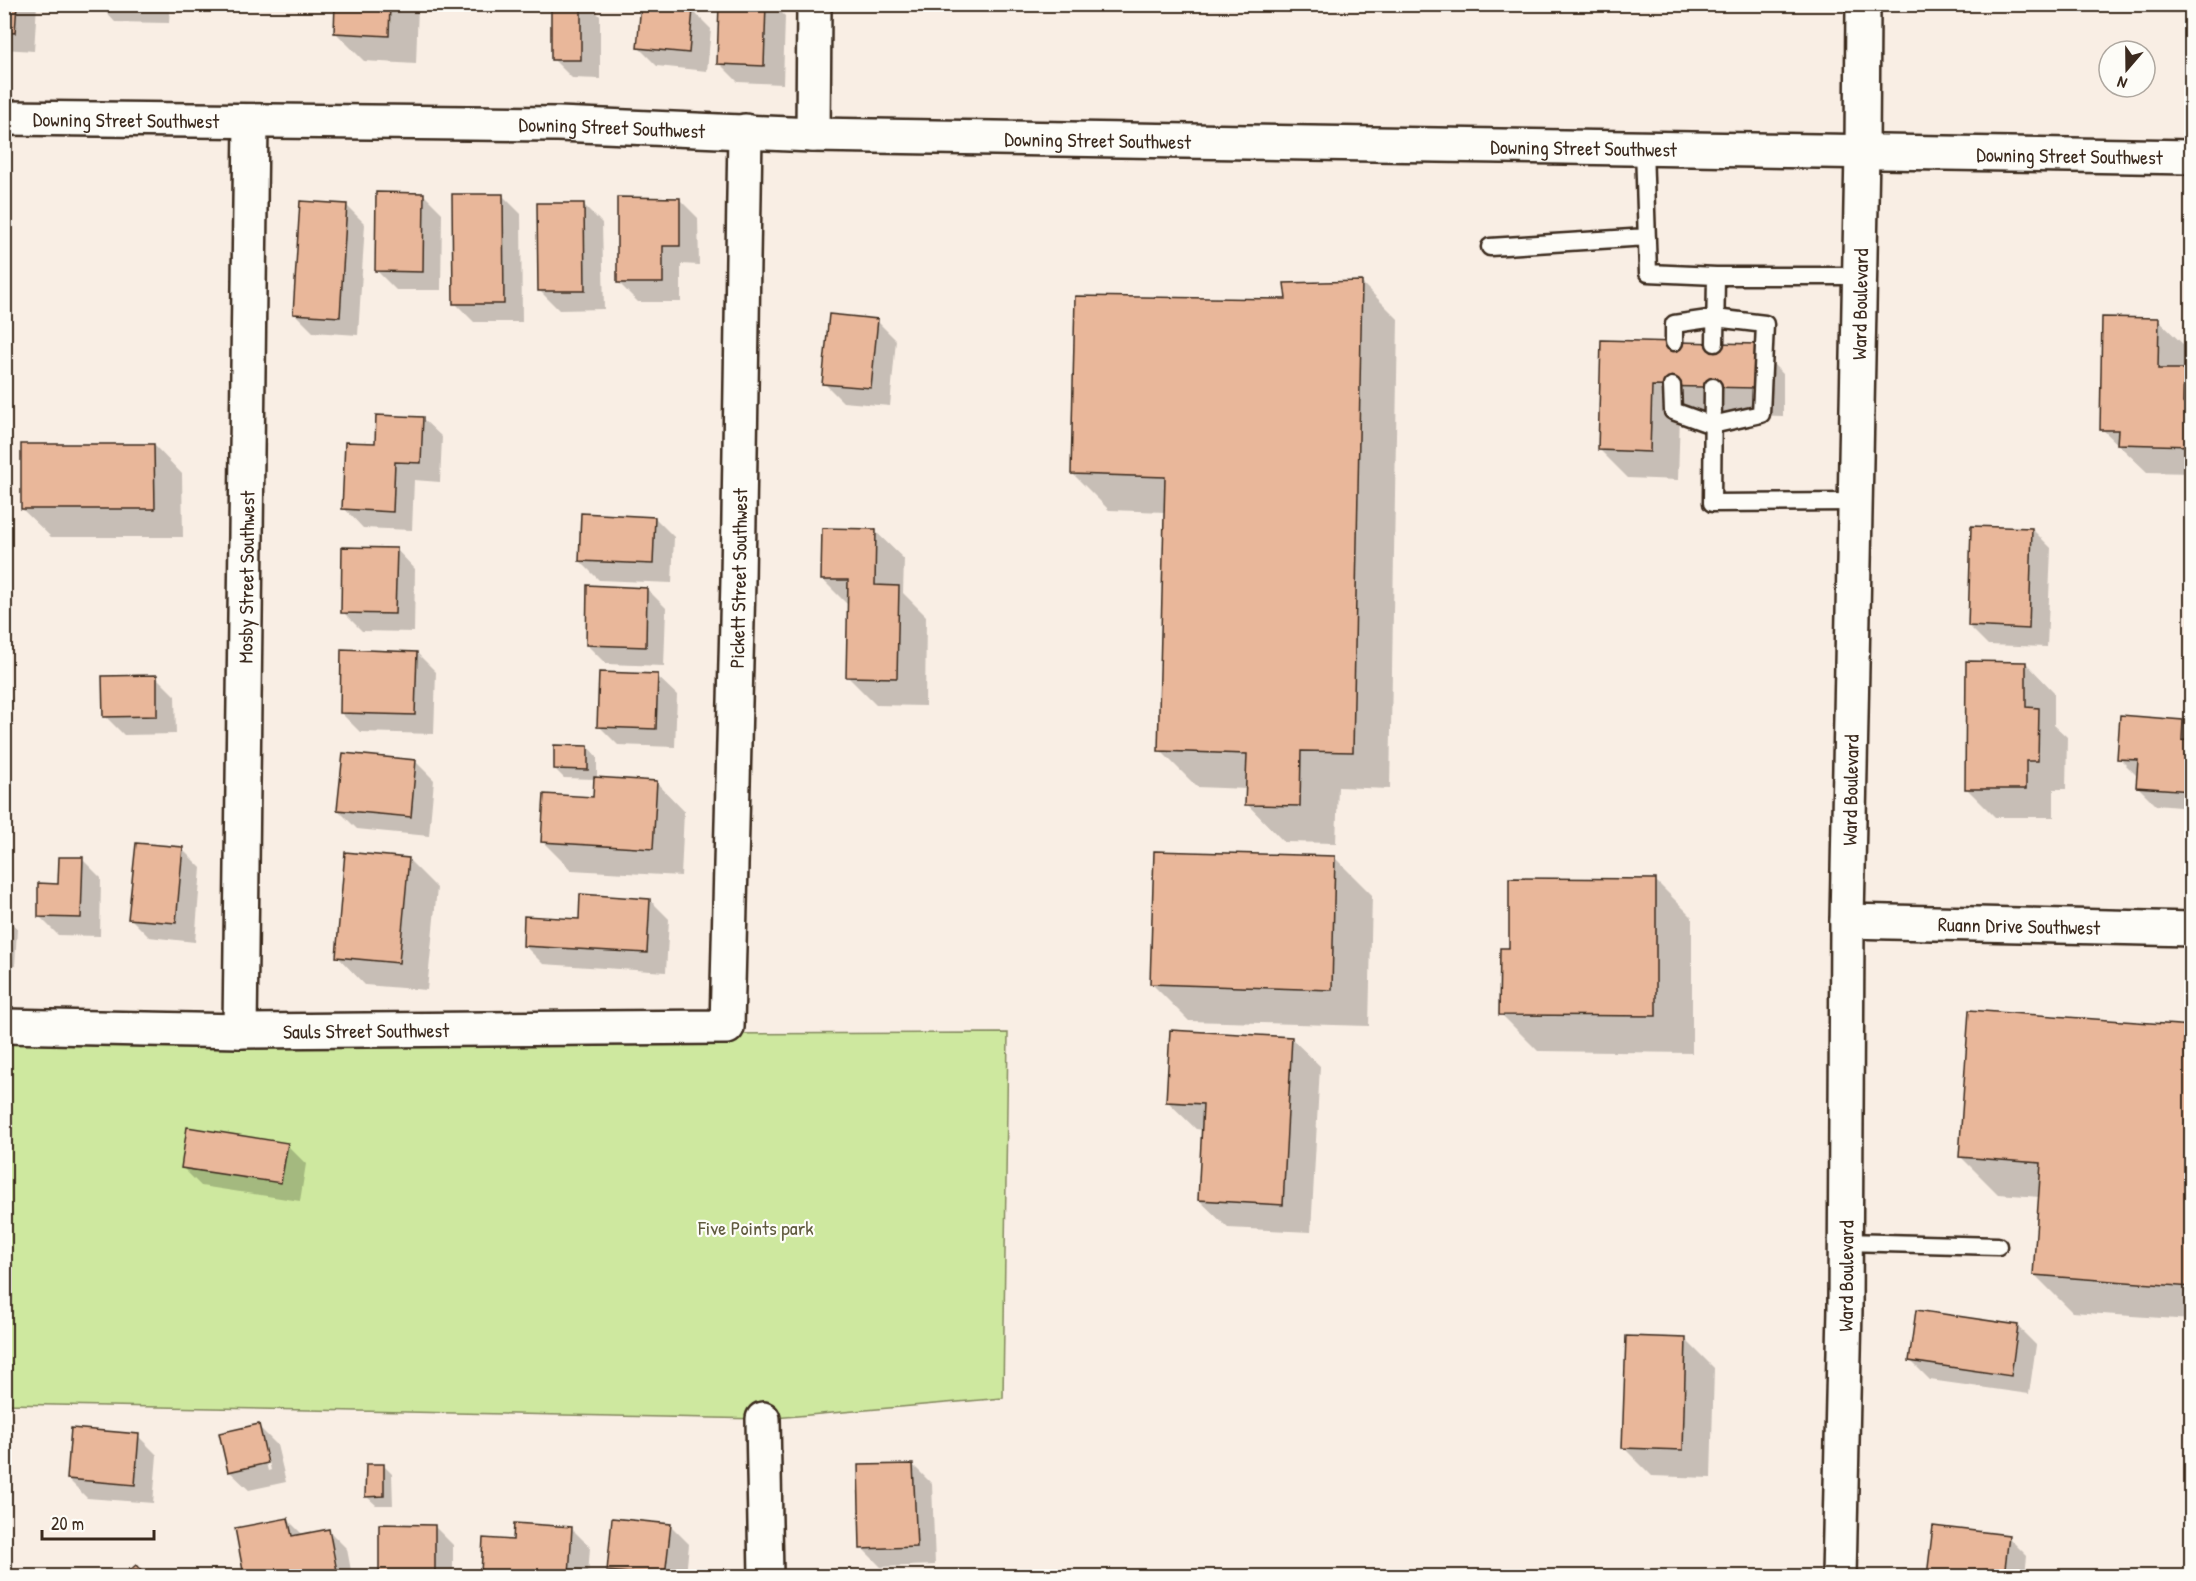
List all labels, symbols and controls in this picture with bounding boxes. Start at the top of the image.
north arrow [2097,39,2157,99]
text: N [2114,71,2130,95]
street label: Downing Street Southwest [33,105,221,134]
street label: Downing Street Southwest [519,110,707,144]
street label: Downing Street Southwest [1004,125,1192,155]
street label: Downing Street Southwest [1490,132,1678,162]
street label: Downing Street Southwest [1976,140,2164,170]
street label: Ward Boulevard [1844,248,1874,360]
street label: Pickett Street Southwest [722,487,753,669]
street label: Mosby Street Southwest [231,489,260,663]
street label: Ward Boulevard [1835,734,1864,846]
street label: Ruann Drive Southwest [1938,910,2101,940]
street label: Sauls Street Southwest [283,1016,450,1044]
park label: Five Points park [697,1214,814,1241]
street label: Ward Boulevard [1831,1220,1859,1332]
scale bar [42,1503,154,1541]
text: 20 m [51,1511,84,1536]

